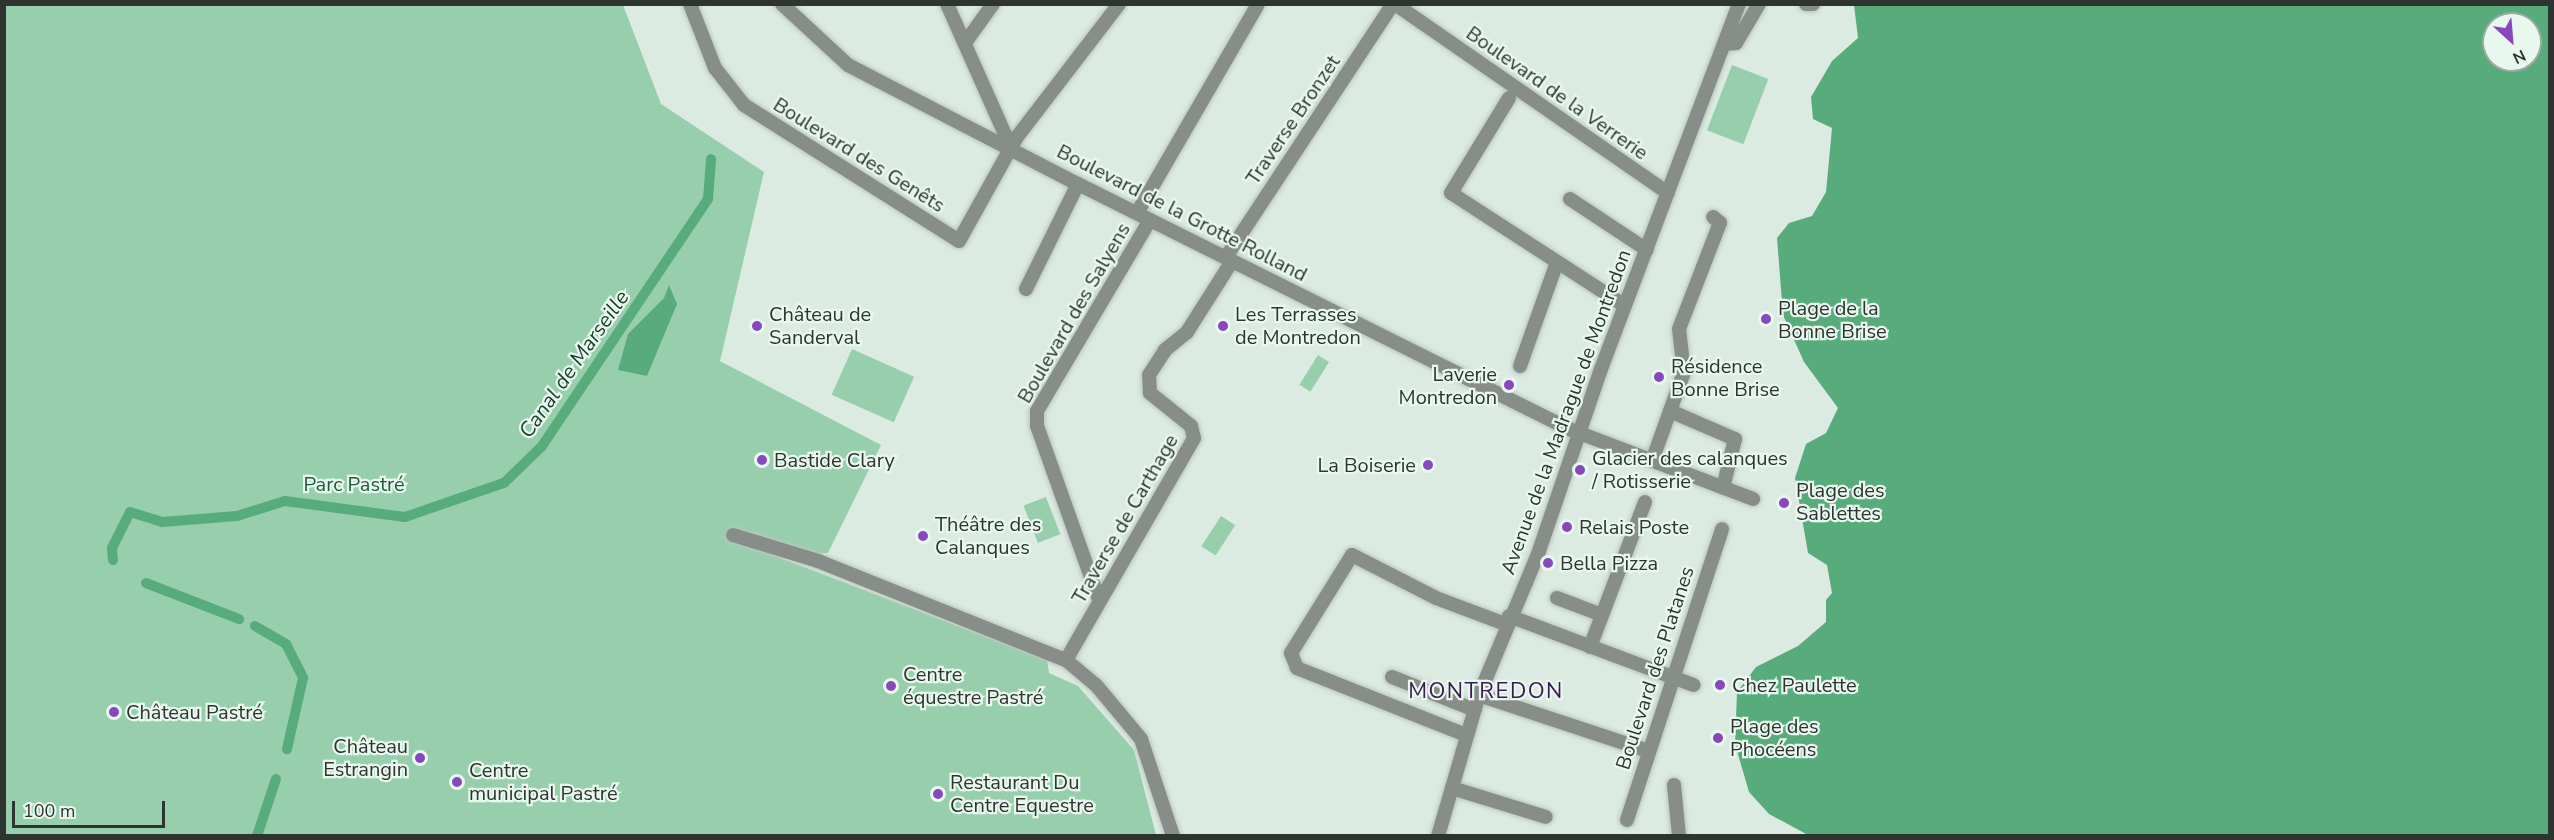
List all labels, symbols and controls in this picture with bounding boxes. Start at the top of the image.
north arrow [2482,12,2542,72]
street label: Boulevard de la Verrerie [1462,21,1652,165]
text: N [2509,44,2529,69]
street label: Traverse Bronzet [1241,51,1345,189]
street label: Boulevard des Genêts [769,92,949,218]
street label: Boulevard de la Grotte Rolland [1053,139,1311,287]
street label: Boulevard des Salyens [1013,219,1135,407]
street label: Avenue de la Madrague de Montredon [1496,246,1636,578]
water label: Canal de Marseille [514,285,634,443]
place label: Plage de la Bonne Brise [1778,296,1887,343]
place label: Château de Sanderval [769,302,871,349]
place label: Les Terrasses de Montredon [1235,302,1361,349]
marker: Plage de la Bonne Brise [1759,312,1773,326]
marker: Château de Sanderval [750,319,764,333]
marker: Les Terrasses de Montredon [1216,319,1230,333]
place label: Résidence Bonne Brise [1671,354,1780,401]
place label: Laverie Montredon [1399,362,1497,409]
marker: Résidence Bonne Brise [1652,370,1666,384]
marker: Laverie Montredon [1502,378,1516,392]
street label: Traverse de Carthage [1067,430,1183,608]
place label: Glacier des calanques / Rotisserie [1592,446,1788,493]
place label: Bastide Clary [774,448,895,472]
marker: Bastide Clary [755,453,769,467]
place label: La Boiserie [1317,453,1416,477]
marker: La Boiserie [1421,458,1435,472]
marker: Glacier des calanques / Rotisserie [1573,463,1587,477]
park label: Parc Pastré [303,472,405,496]
place label: Plage des Sablettes [1796,479,1885,526]
marker: Plage des Sablettes [1777,496,1791,510]
place label: Théâtre des Calanques [935,512,1041,559]
place label: Relais Poste [1579,515,1689,539]
marker: Relais Poste [1560,520,1574,534]
marker: Théâtre des Calanques [916,529,930,543]
place label: Bella Pizza [1560,551,1658,575]
marker: Bella Pizza [1541,556,1555,570]
street label: Boulevard des Platanes [1611,563,1699,773]
place label: Centre équestre Pastré [903,662,1043,709]
place label: Chez Paulette [1732,673,1857,697]
marker: Chez Paulette [1713,678,1727,692]
marker: Centre équestre Pastré [884,679,898,693]
district label: MONTREDON [1408,679,1564,705]
place label: Château Pastré [126,700,263,724]
marker: Château Pastré [107,705,121,719]
place label: Plage des Phocéens [1730,714,1819,761]
marker: Plage des Phocéens [1711,731,1725,745]
place label: Château Estrangin [323,734,408,781]
marker: Château Estrangin [413,751,427,765]
place label: Centre municipal Pastré [469,759,618,806]
place label: Restaurant Du Centre Equestre [950,771,1094,818]
marker: Centre municipal Pastré [450,775,464,789]
marker: Restaurant Du Centre Equestre [931,787,945,801]
scale bar [15,789,168,827]
text: 100 m [23,799,75,823]

